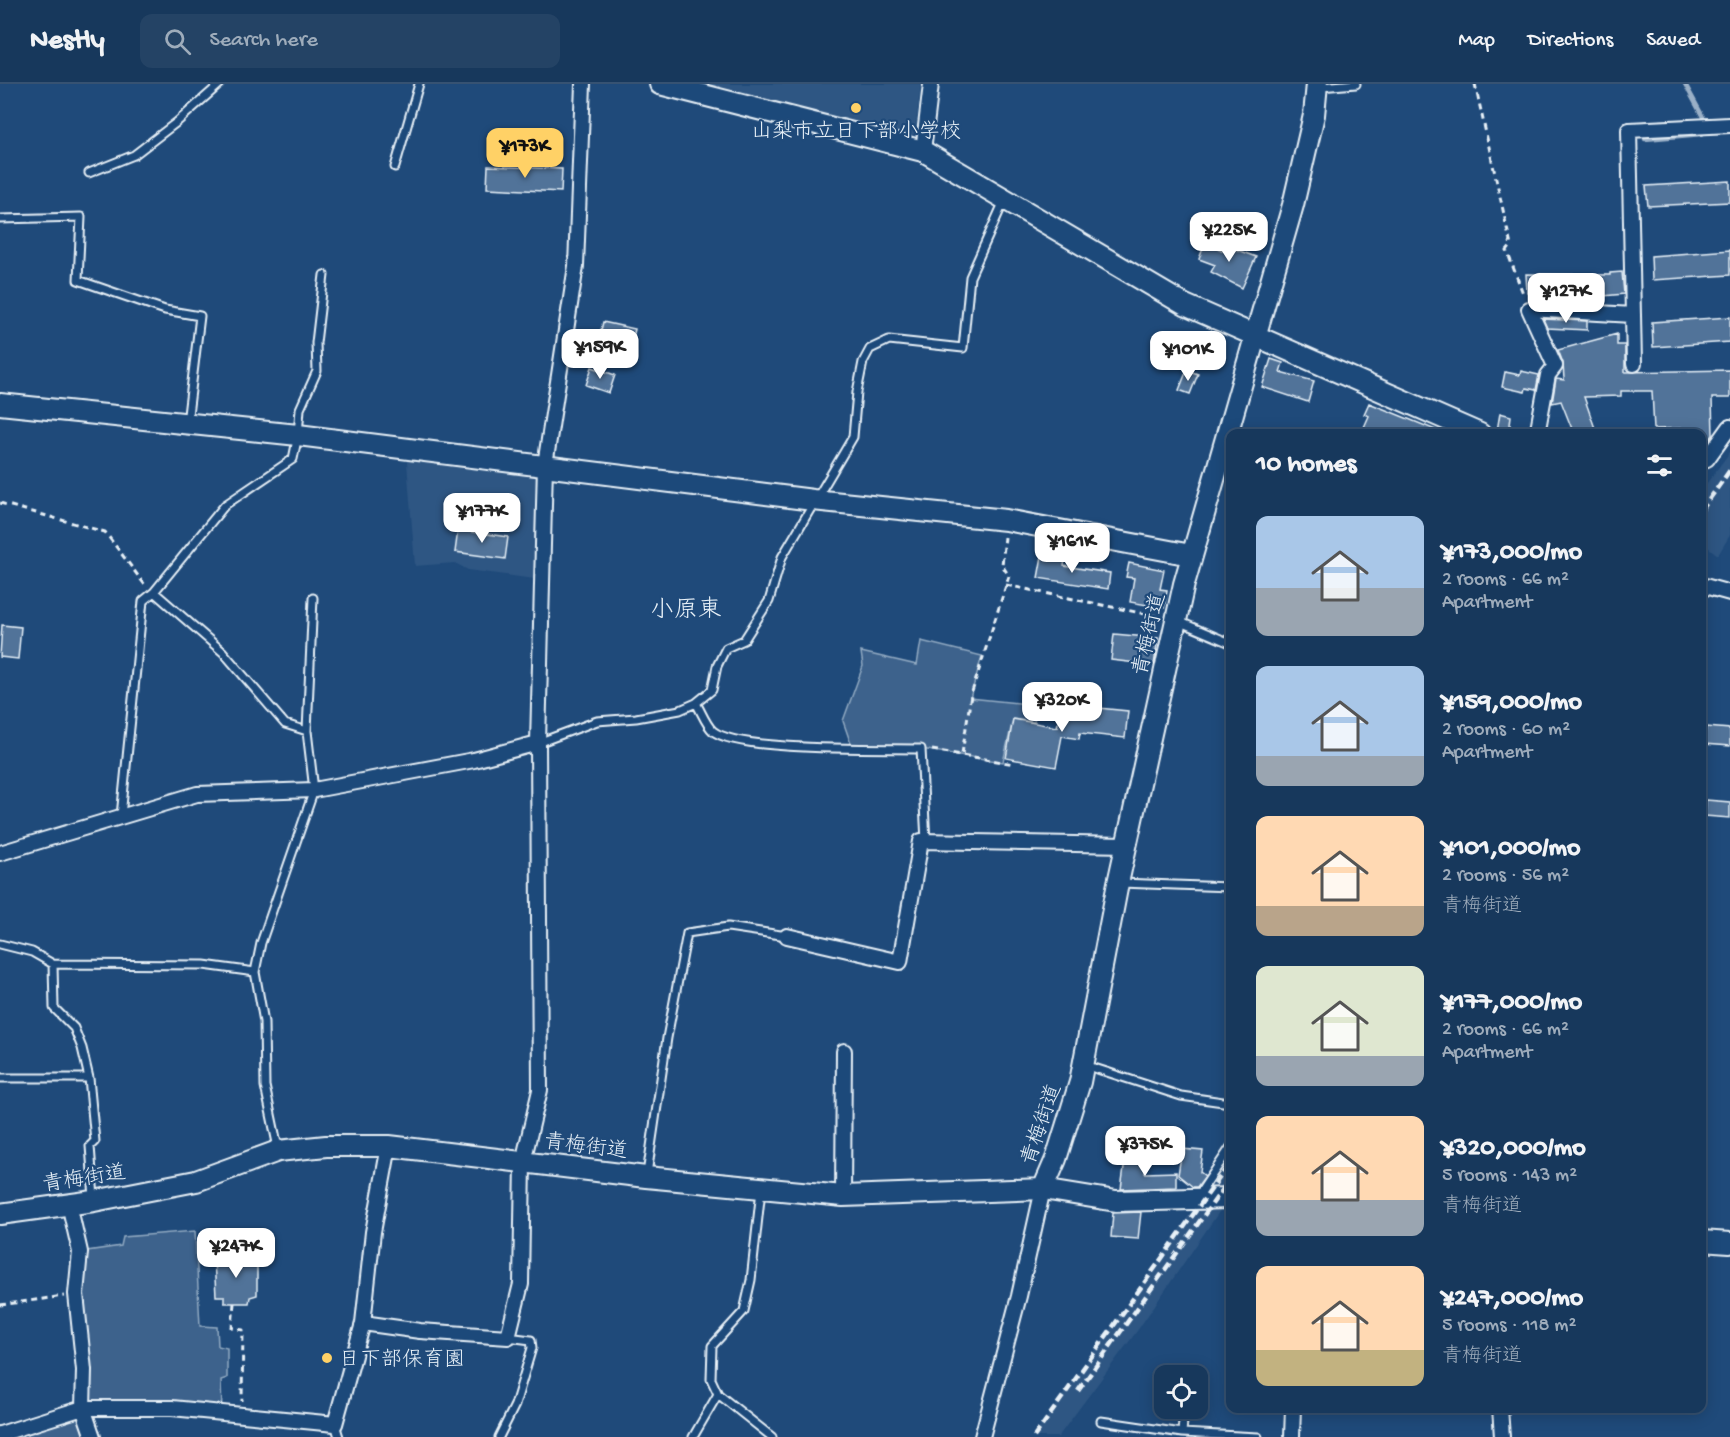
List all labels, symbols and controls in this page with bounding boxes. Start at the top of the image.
search box [140,14,560,68]
text: Nestly [30,25,104,58]
icon: search [161,25,194,58]
text: Search here [209,28,318,54]
text: Map [1458,29,1495,54]
text: Directions [1528,29,1613,54]
text: Saved [1646,29,1700,54]
marker: 山梨市立日下部小学校 [849,101,863,115]
place label: 山梨市立日下部小学校 [751,120,961,146]
pin: ¥173K [483,128,567,179]
text: ¥173K [500,136,550,159]
pin: ¥225K [1187,212,1271,263]
text: ¥225K [1204,220,1254,243]
pin: ¥127K [1524,273,1608,324]
text: ¥127K [1542,281,1590,304]
pin: ¥159K [558,329,642,380]
pin: ¥101K [1146,331,1230,382]
text: ¥159K [576,337,624,360]
text: ¥101K [1164,339,1212,362]
icon: filters [1643,449,1676,482]
text: 10 homes [1256,450,1356,481]
pin: ¥177K [440,493,524,544]
text: ¥177K [457,501,507,524]
pin: ¥161K [1030,523,1114,574]
text: ¥161K [1049,531,1095,554]
text: ¥173,000/mo [1442,538,1582,569]
icon: home [1304,540,1376,612]
text: 2 rooms · 66 m² [1442,569,1569,592]
street label: 青梅街道 [1129,591,1173,679]
text: Apartment [1442,592,1532,615]
district label: 小原東 [650,596,722,626]
pin: ¥320K [1020,682,1104,733]
text: ¥159,000/mo [1442,688,1582,719]
text: ¥320K [1036,690,1088,713]
icon: home [1304,690,1376,762]
text: 2 rooms · 60 m² [1442,719,1570,742]
text: Apartment [1442,742,1532,765]
text: ¥101,000/mo [1442,834,1580,865]
icon: home [1304,840,1376,912]
text: 2 rooms · 56 m² [1442,865,1569,888]
text: 青梅街道 [1442,896,1522,919]
text: ¥177,000/mo [1442,988,1582,1019]
icon: home [1304,990,1376,1062]
text: 2 rooms · 66 m² [1442,1019,1569,1042]
text: Apartment [1442,1042,1532,1065]
street label: 青梅街道 [1017,1081,1069,1169]
pin: ¥375K [1103,1126,1187,1177]
street label: 青梅街道 [542,1130,629,1166]
text: ¥375K [1119,1134,1171,1157]
text: ¥320,000/mo [1442,1134,1586,1165]
icon: home [1304,1140,1376,1212]
street label: 青梅街道 [41,1161,128,1199]
text: 5 rooms · 143 m² [1442,1165,1577,1188]
text: 青梅街道 [1442,1196,1522,1219]
pin: ¥247K [194,1228,278,1279]
text: ¥247K [211,1236,261,1259]
text: ¥247,000/mo [1442,1284,1583,1315]
icon: home [1304,1290,1376,1362]
text: 5 rooms · 118 m² [1442,1315,1576,1338]
text: 青梅街道 [1442,1346,1522,1369]
place label: 日下部保育園 [339,1347,465,1374]
marker: 日下部保育園 [320,1351,334,1365]
map controls [1154,1365,1208,1419]
button: locate [1154,1365,1208,1419]

